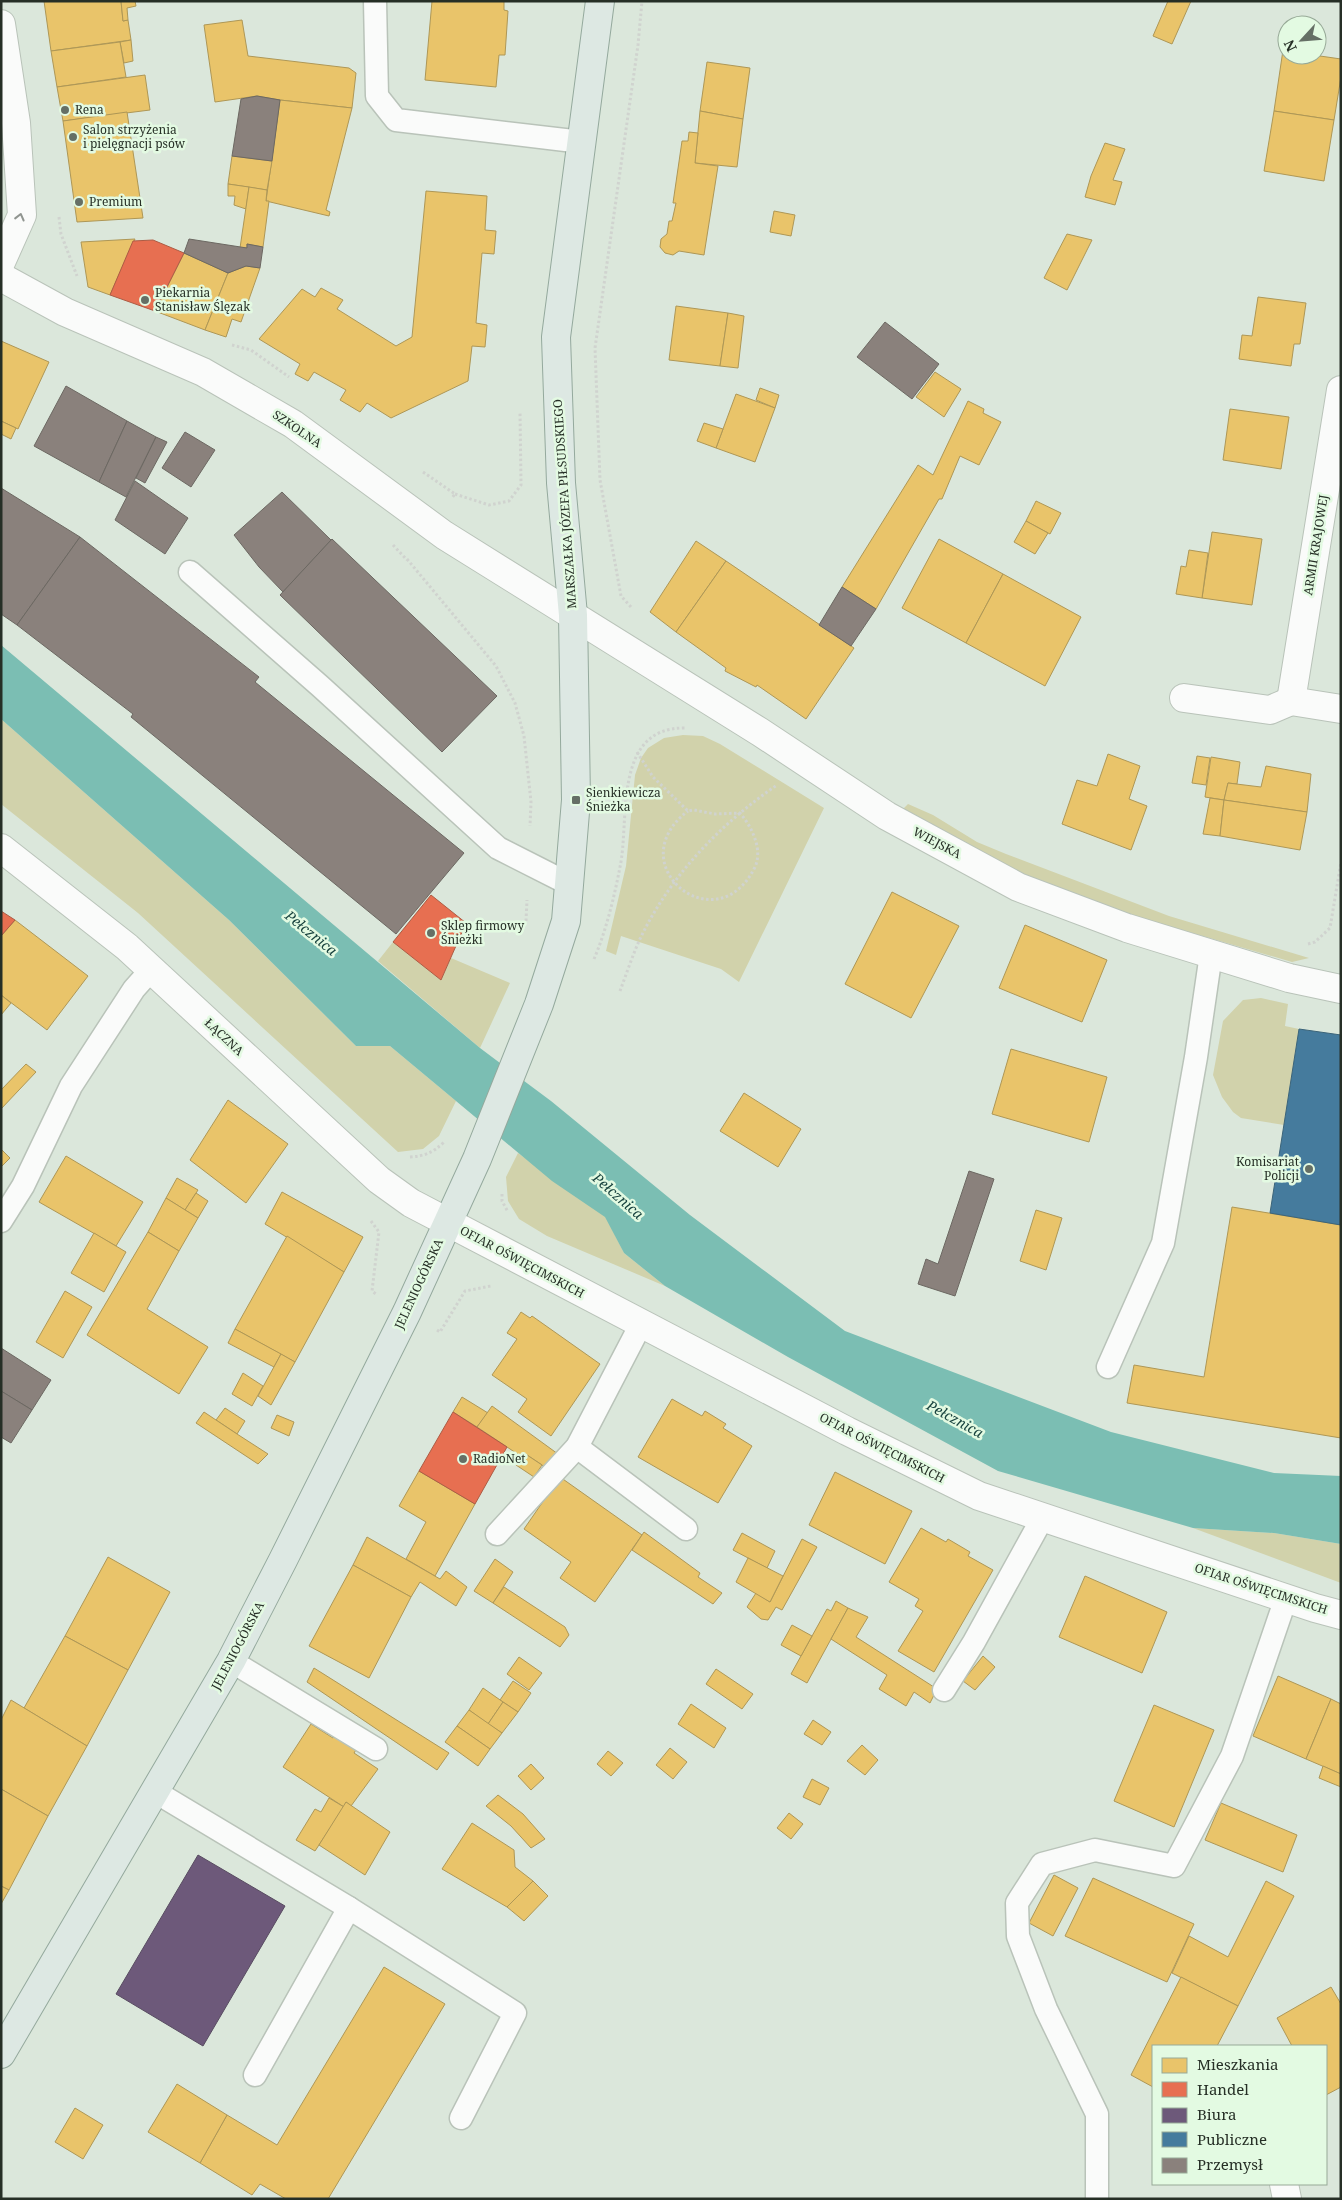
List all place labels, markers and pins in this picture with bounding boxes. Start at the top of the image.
place label: Rena [75,101,104,118]
marker: Rena [59,104,71,116]
place label: Salon strzyżenia i pielęgnacji psów [83,121,186,152]
marker: Salon strzyżenia i pielęgnacji psów [67,131,79,143]
place label: Premium [89,193,142,210]
marker: Premium [73,196,85,208]
place label: Piekarnia Stanisław Ślęzak [155,284,251,315]
marker: Piekarnia Stanisław Ślęzak [139,294,151,306]
place label: Sienkiewicza Śnieżka [586,784,661,815]
marker: Sienkiewicza Śnieżka [570,794,582,806]
place label: Sklep firmowy Śnieżki [441,917,524,948]
marker: Sklep firmowy Śnieżki [425,927,437,939]
place label: Komisariat Policji [1236,1153,1299,1184]
marker: Komisariat Policji [1303,1163,1315,1175]
place label: RadioNet [473,1450,526,1467]
marker: RadioNet [457,1453,469,1465]

